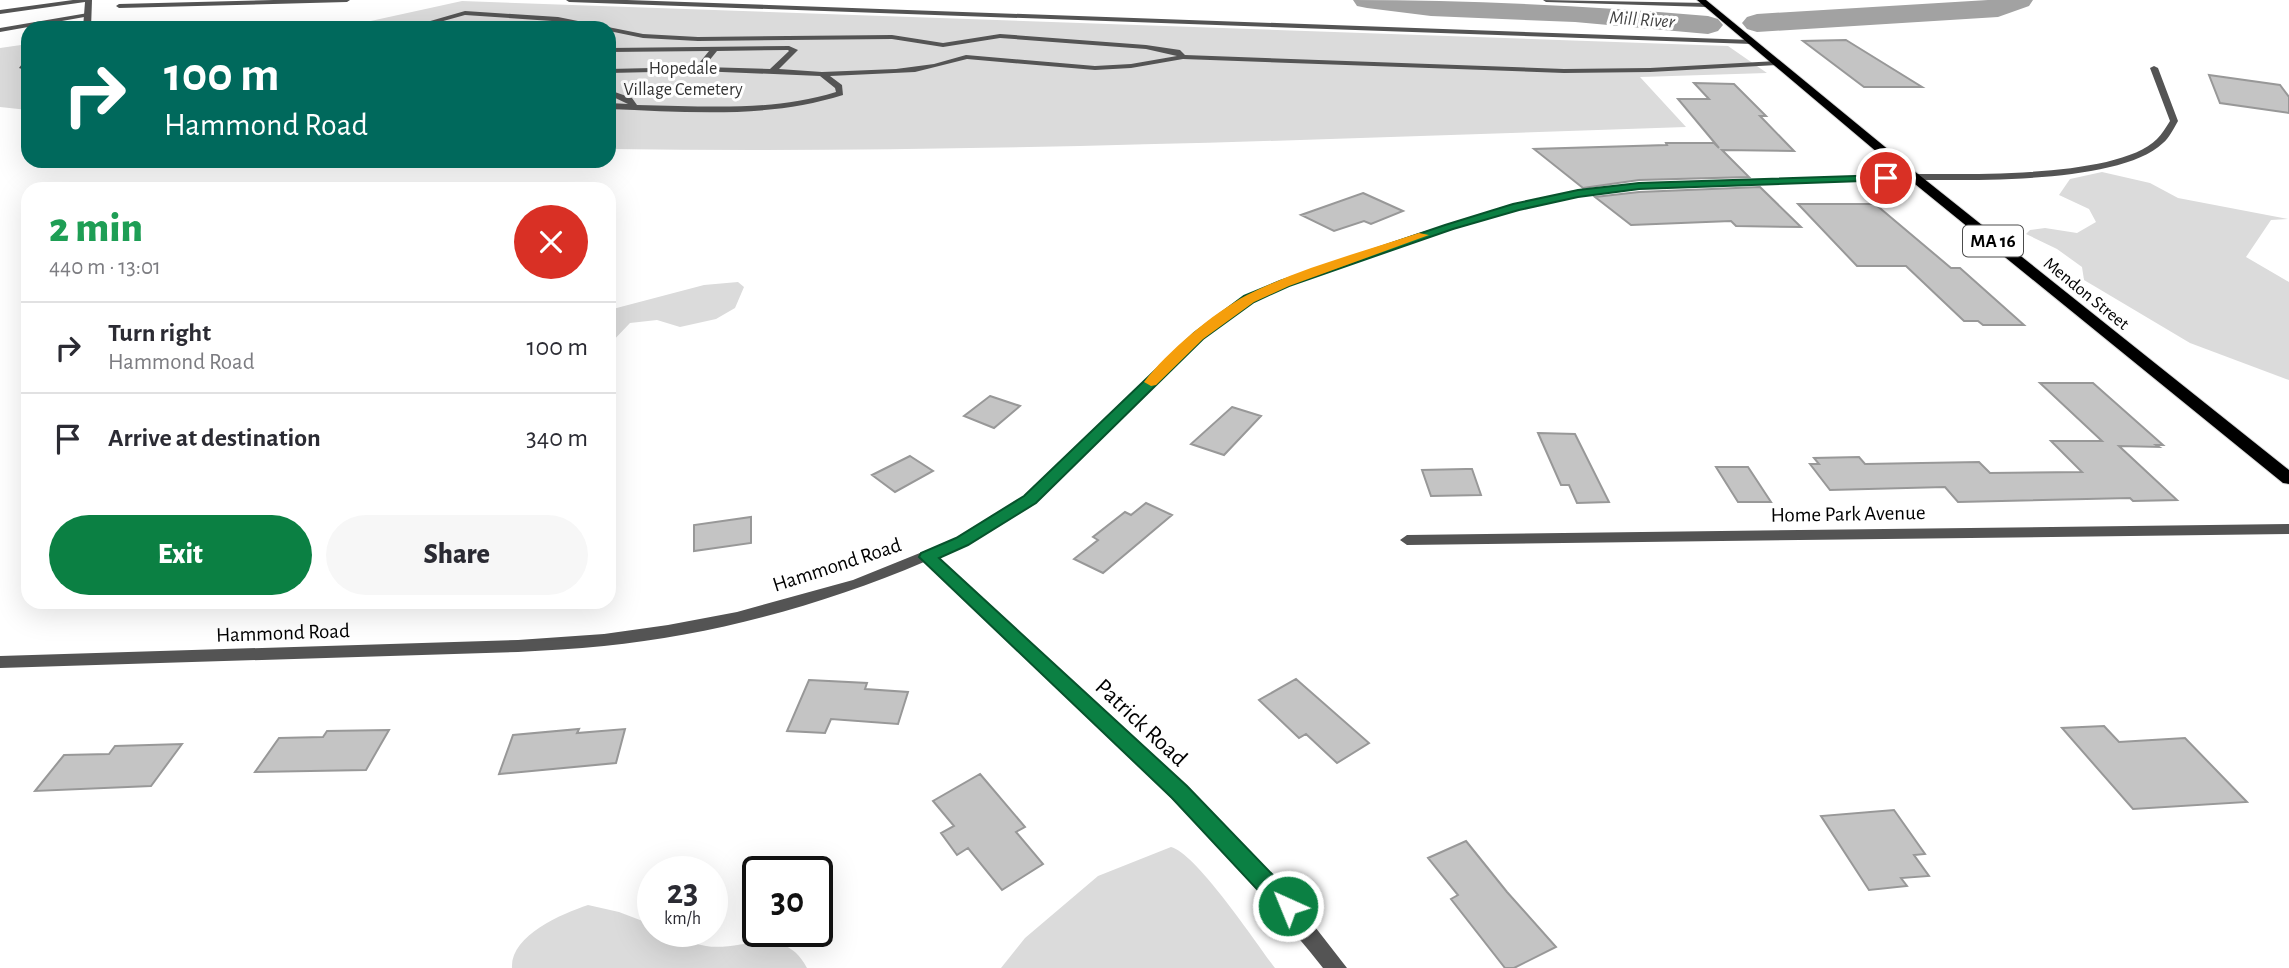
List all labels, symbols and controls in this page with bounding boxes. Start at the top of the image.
water label: Mill River [1609,8,1676,32]
icon: right [49,49,140,140]
text: 100 m [164,51,280,100]
park label: Hopedale Village Cemetery [623,60,743,99]
text: Hammond Road [164,109,368,141]
pin [1856,148,1916,208]
icon: arrive [1867,159,1905,197]
button: close [514,205,588,279]
text: 2 min [49,207,143,249]
road number: MA 16 [1963,226,2023,256]
street label: Mendon Street [2040,254,2132,334]
text: 440 m · 13:01 [49,256,161,279]
text: Turn right [108,320,211,346]
icon: right [49,329,87,367]
text: 100 m [527,334,588,360]
text: Hammond Road [108,351,255,374]
icon: arrive [49,420,87,458]
text: Arrive at destination [108,425,321,451]
text: 340 m [526,425,588,451]
street label: Home Park Avenue [1770,502,1926,526]
button: Exit [49,515,312,595]
button: Share [326,515,588,595]
street label: Hammond Road [770,534,904,596]
street label: Hammond Road [216,620,350,646]
street label: Patrick Road [1090,675,1192,771]
speed limit sign: 30 [742,856,833,947]
position arrow [1251,869,1325,943]
text: 23 [667,875,698,910]
text: km/h [664,910,701,928]

